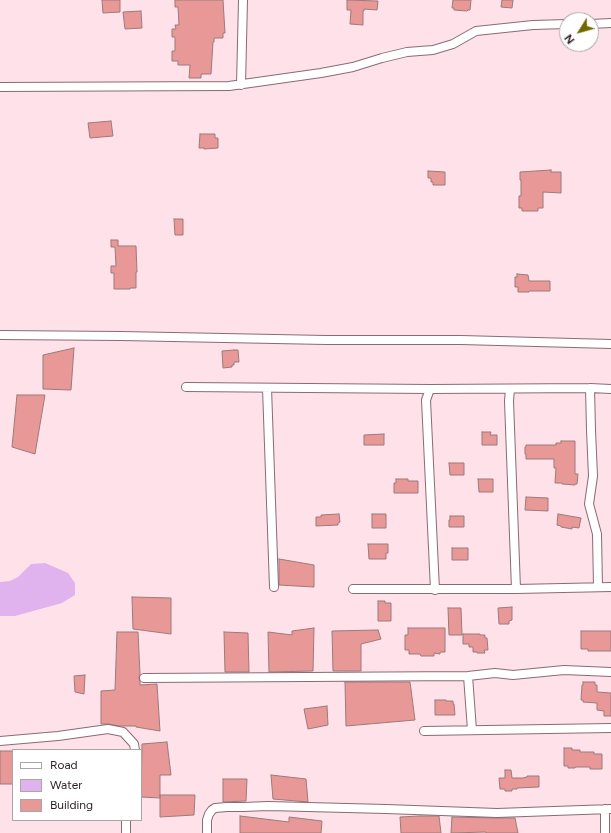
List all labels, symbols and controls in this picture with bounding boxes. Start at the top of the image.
north arrow [559,12,599,52]
text: N [562,32,578,46]
legend [12,749,142,821]
text: Road [50,758,78,772]
text: Water [50,778,82,792]
text: Building [50,798,93,812]

